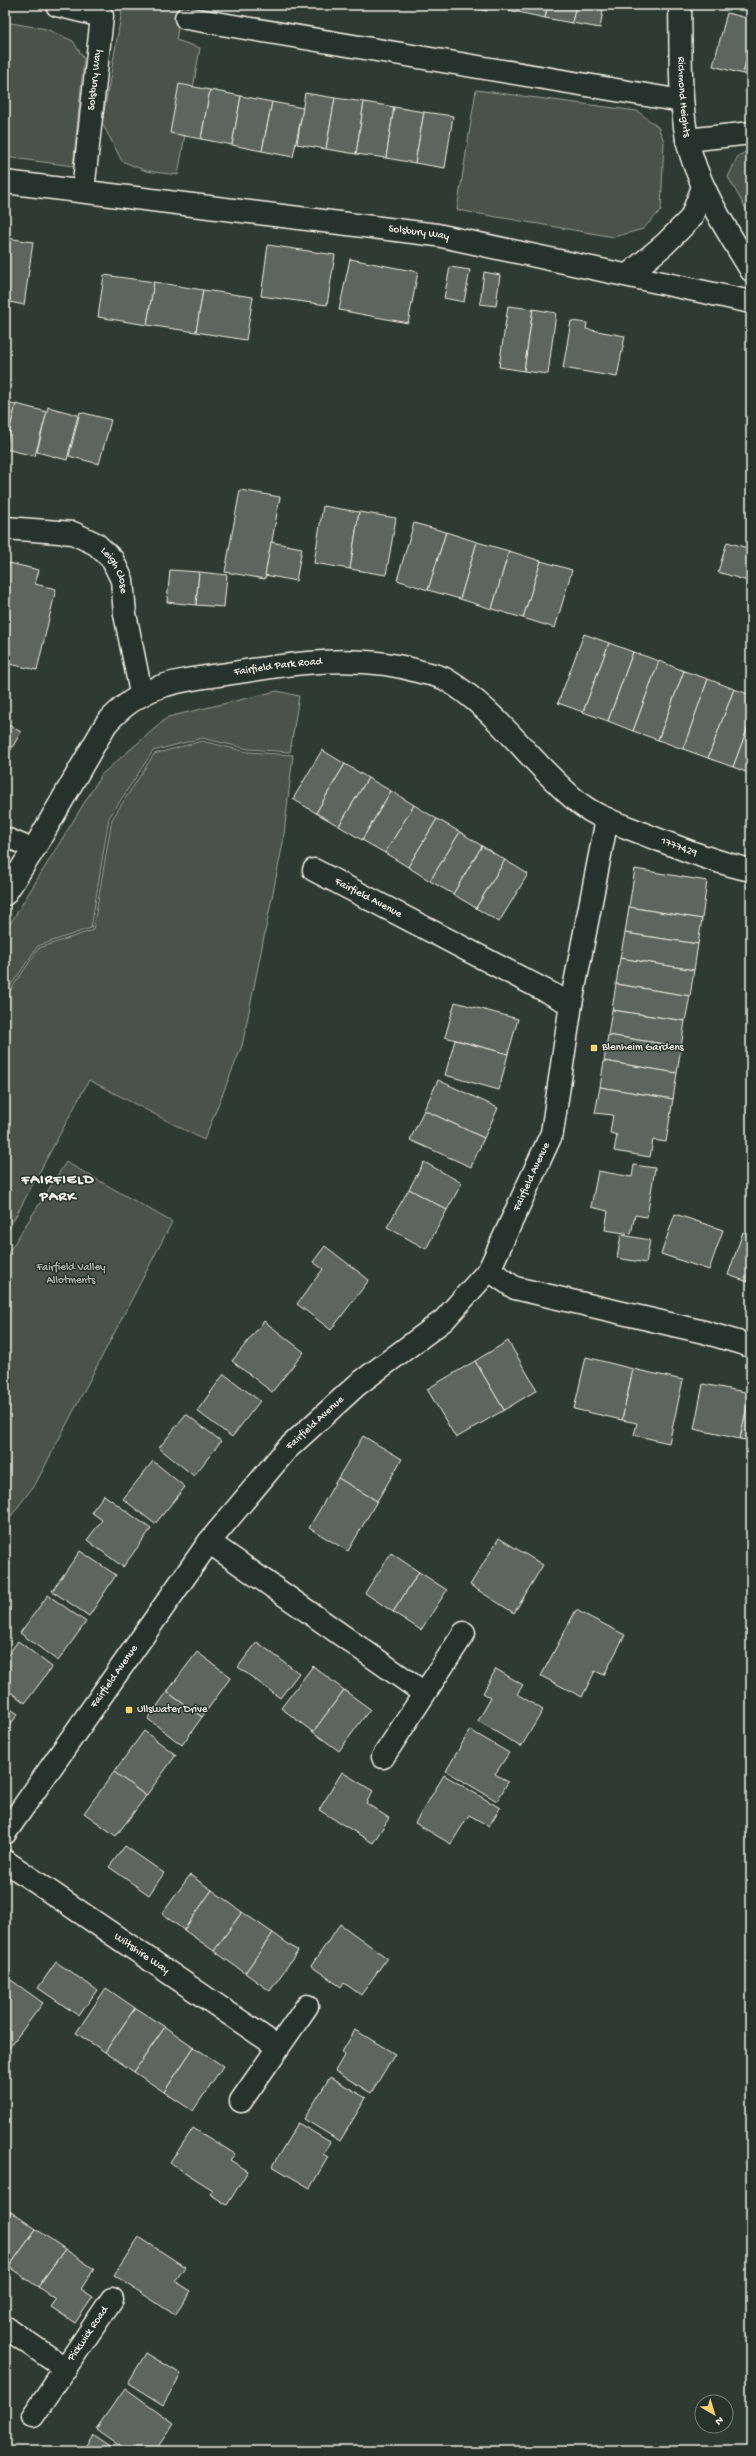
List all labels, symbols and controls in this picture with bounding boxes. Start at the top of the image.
street label: Solsbury Way [86,48,104,111]
street label: Richmond Heights [675,56,693,139]
street label: Solsbury Way [388,223,451,244]
street label: Leigh Close [98,545,129,594]
street label: Fairfield Park Road [232,656,324,679]
street label: 1777429 [658,835,699,860]
street label: Fairfield Avenue [332,875,404,921]
place label: Blenheim Gardens [601,1042,685,1054]
marker: Blenheim Gardens [589,1043,599,1053]
street label: Fairfield Avenue [510,1140,553,1214]
district label: FAIRFIELD PARK [21,1171,95,1206]
park label: Fairfield Valley Allotments [35,1261,106,1287]
street label: Fairfield Avenue [283,1394,347,1453]
street label: Fairfield Avenue [88,1643,141,1711]
place label: Ullswater Drive [137,1704,208,1716]
marker: Ullswater Drive [124,1705,134,1715]
street label: Wiltshire Way [111,1931,172,1977]
street label: Pickwick Road [65,2303,112,2364]
north arrow [694,2394,734,2434]
text: N [712,2413,725,2427]

